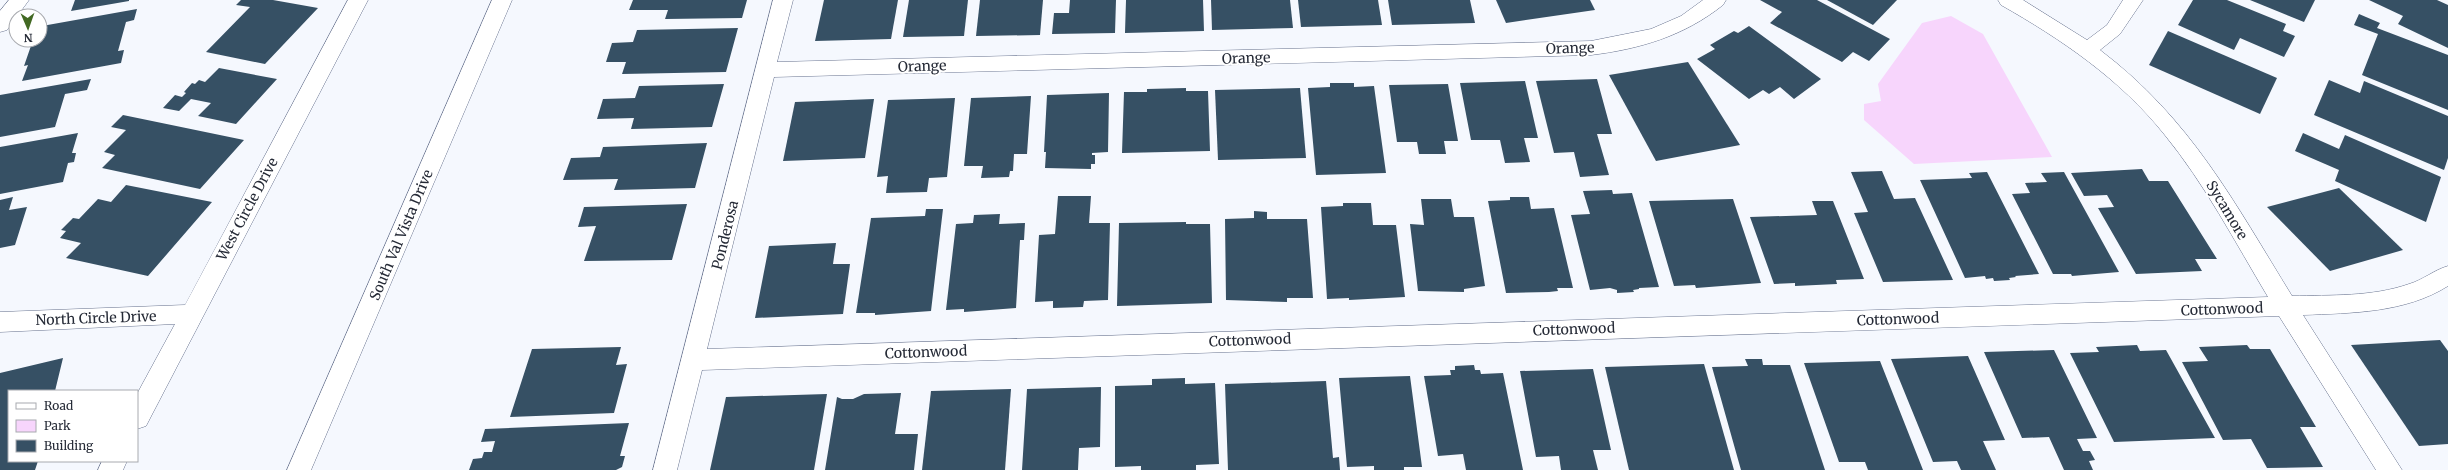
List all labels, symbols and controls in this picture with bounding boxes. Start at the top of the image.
north arrow [8,8,48,48]
text: N [23,31,33,45]
street label: Orange [1545,38,1595,58]
street label: Orange [1221,48,1271,68]
street label: Orange [897,56,947,76]
street label: West Circle Drive [212,154,282,264]
street label: South Val Vista Drive [365,167,437,303]
street label: Sycamore [2202,177,2252,243]
street label: Ponderosa [708,198,742,272]
street label: Cottonwood [2181,299,2264,319]
street label: North Circle Drive [35,307,157,329]
street label: Cottonwood [1857,309,1940,329]
street label: Cottonwood [1533,319,1616,339]
street label: Cottonwood [1209,330,1292,350]
street label: Cottonwood [885,342,968,362]
legend [8,390,138,462]
text: Road [44,398,73,413]
text: Park [44,418,71,433]
text: Building [44,438,94,453]

